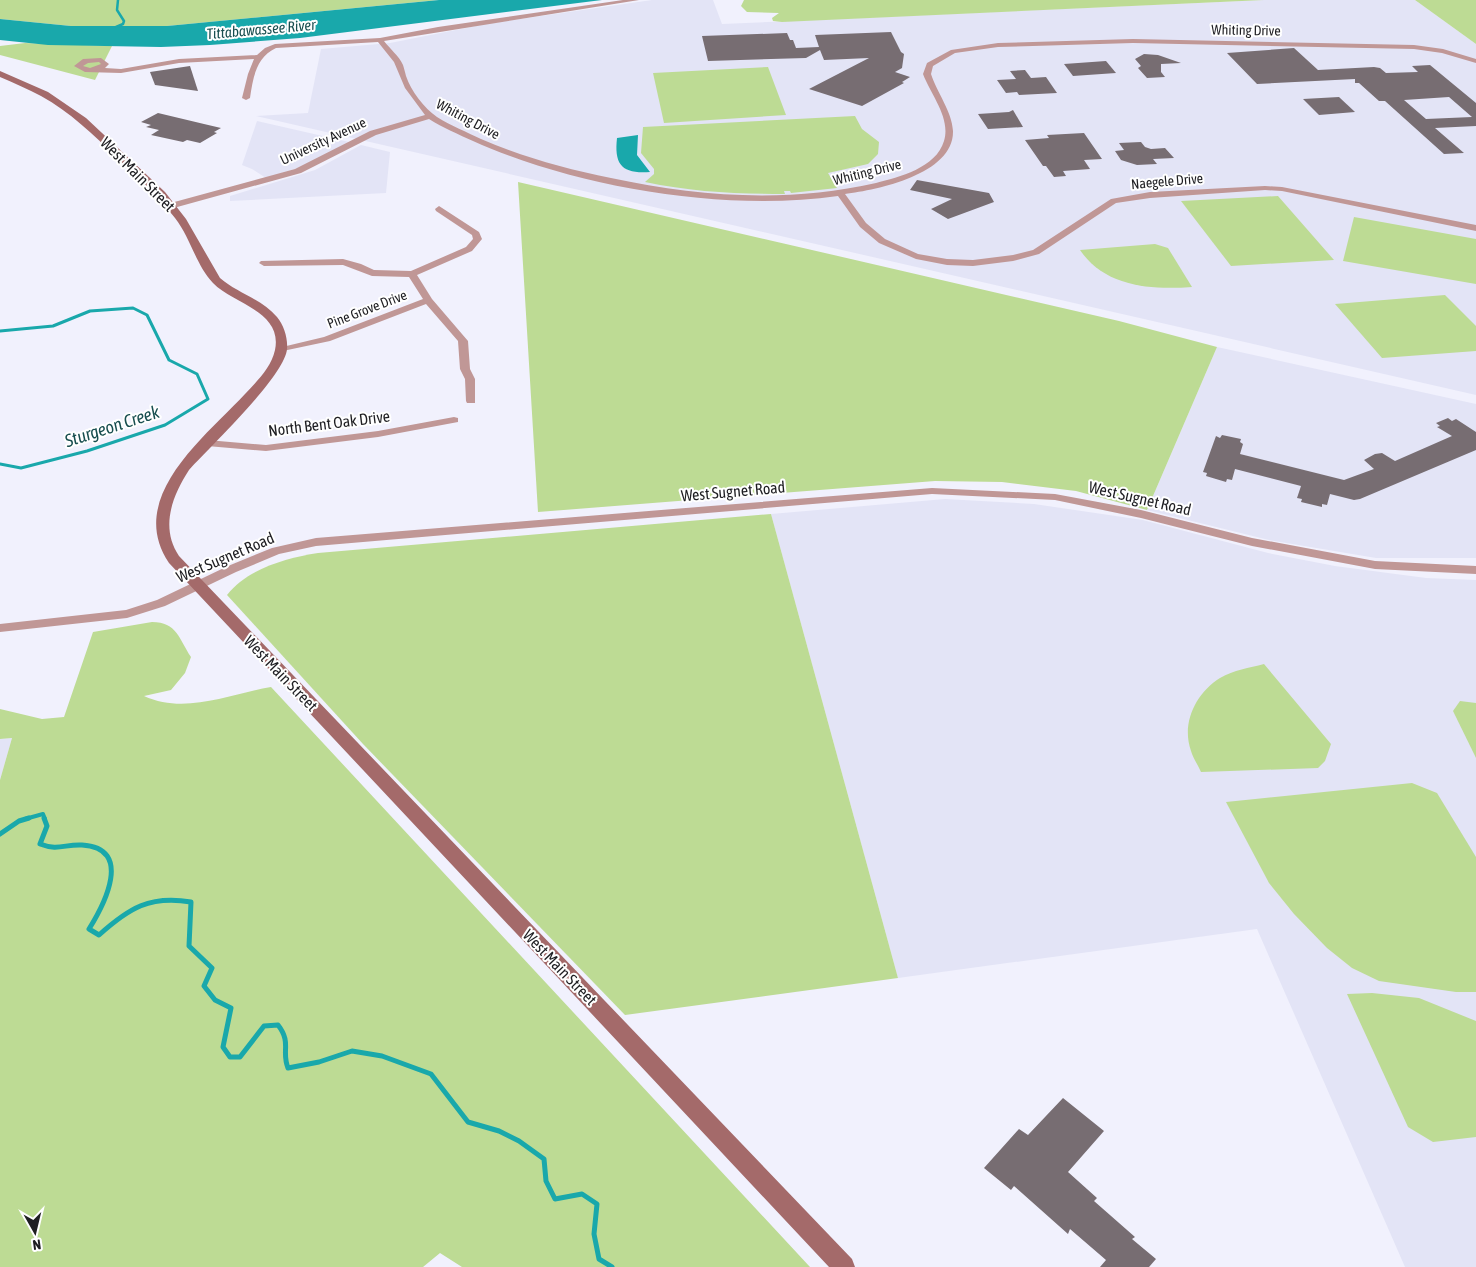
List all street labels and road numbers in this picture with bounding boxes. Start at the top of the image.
street label: Whiting Drive [1211,21,1281,39]
street label: Whiting Drive [434,96,502,142]
street label: University Avenue [277,114,369,168]
street label: West Main Street [97,133,179,215]
street label: Whiting Drive [831,156,903,188]
street label: Naegele Drive [1130,170,1204,192]
street label: Pine Grove Drive [325,286,409,332]
street label: North Bent Oak Drive [267,407,391,439]
street label: West Sugnet Road [680,477,786,506]
street label: West Sugnet Road [1087,477,1193,520]
street label: West Sugnet Road [173,528,277,587]
street label: West Main Street [241,632,322,715]
street label: West Main Street [520,926,601,1009]

